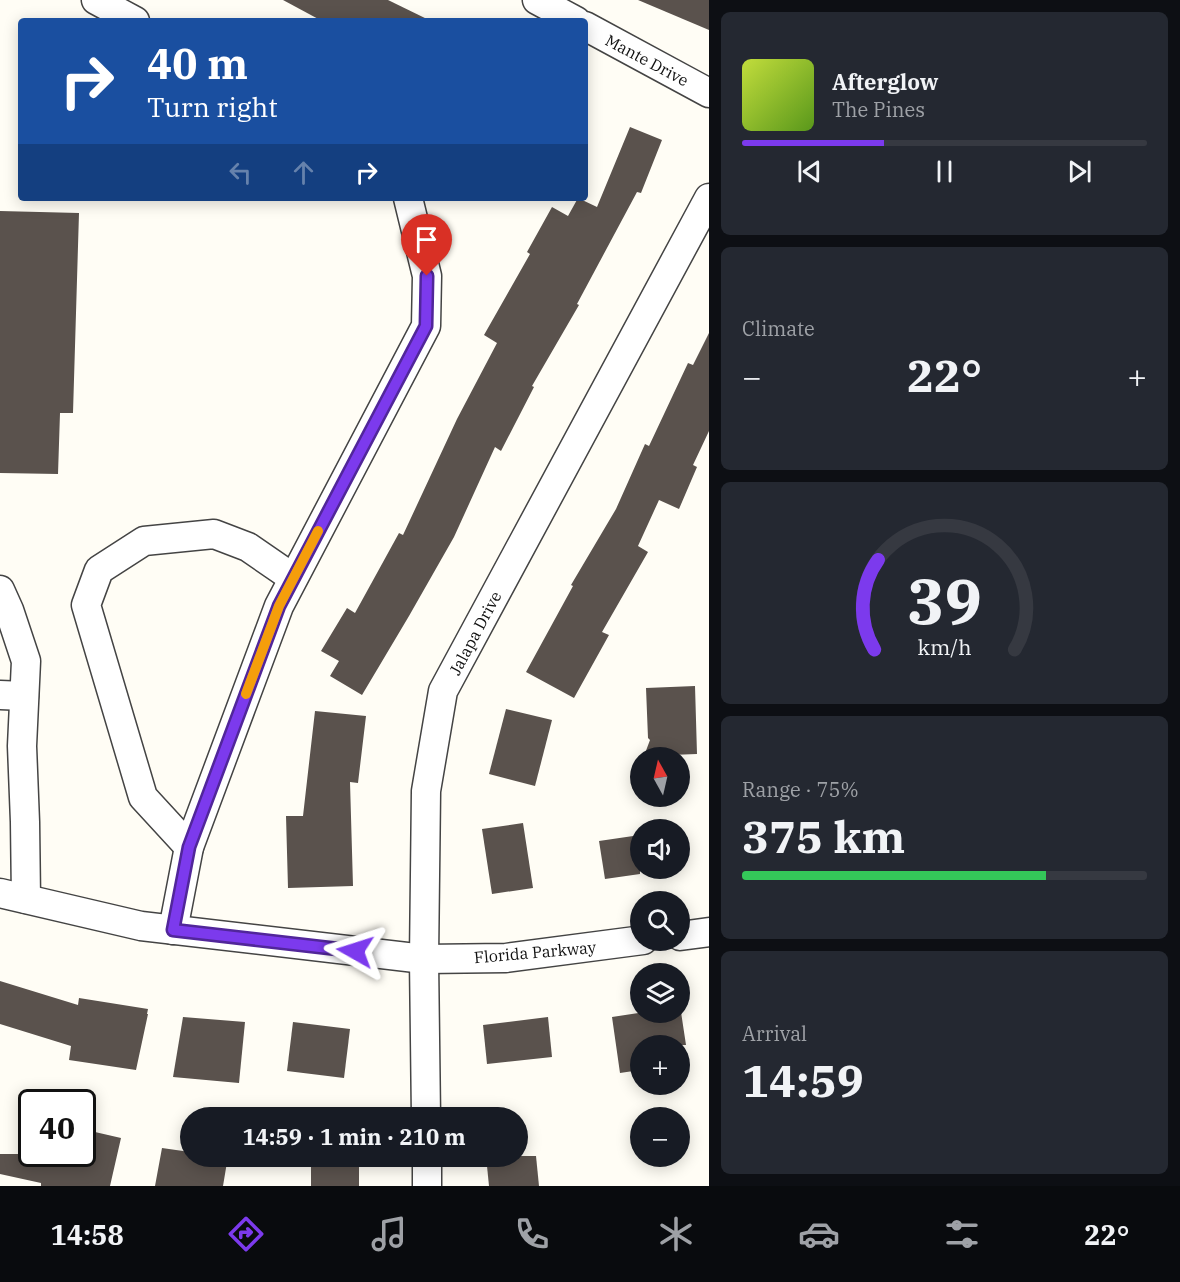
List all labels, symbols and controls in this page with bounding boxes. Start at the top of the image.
street label: Mante Drive [602,30,692,90]
text: 40 m [147,36,248,91]
icon: right [48,42,126,120]
text: Afterglow [832,67,939,96]
text: Turn right [147,89,278,124]
text: The Pines [832,96,925,123]
icon: previous [793,155,826,188]
icon: pause [928,155,961,188]
icon: next [1063,155,1096,188]
icon: left [224,156,257,189]
icon: ahead [287,156,320,189]
icon: right [350,156,383,189]
pin [401,214,452,276]
icon: arrive [410,223,443,256]
text: Climate [742,315,815,342]
text: 22° [907,346,982,404]
text: − [742,355,762,398]
text: + [1127,355,1147,398]
text: 39 [907,560,982,641]
street label: Jalapa Drive [445,588,505,678]
text: km/h [917,633,972,661]
north arrow [630,747,690,807]
map controls [630,747,690,1167]
text: Range · 75% [742,776,859,803]
text: 375 km [742,807,905,865]
button: sound [630,819,690,879]
button: search [630,891,690,951]
position arrow [323,919,387,983]
street label: Florida Parkway [473,937,597,967]
button: layers [630,963,690,1023]
text: Arrival [742,1020,807,1047]
button: + [630,1035,690,1095]
text: 14:59 [742,1051,864,1109]
speed limit sign: 40 [18,1089,96,1167]
button: − [630,1107,690,1167]
text: 14:59 · 1 min · 210 m [242,1122,466,1151]
icon: directions [225,1213,267,1255]
icon: music [368,1213,410,1255]
icon: phone [511,1213,553,1255]
icon: climate [655,1213,697,1255]
icon: car [798,1213,840,1255]
icon: filters [941,1213,983,1255]
text: 14:58 [51,1217,124,1252]
text: 22° [1084,1217,1129,1252]

